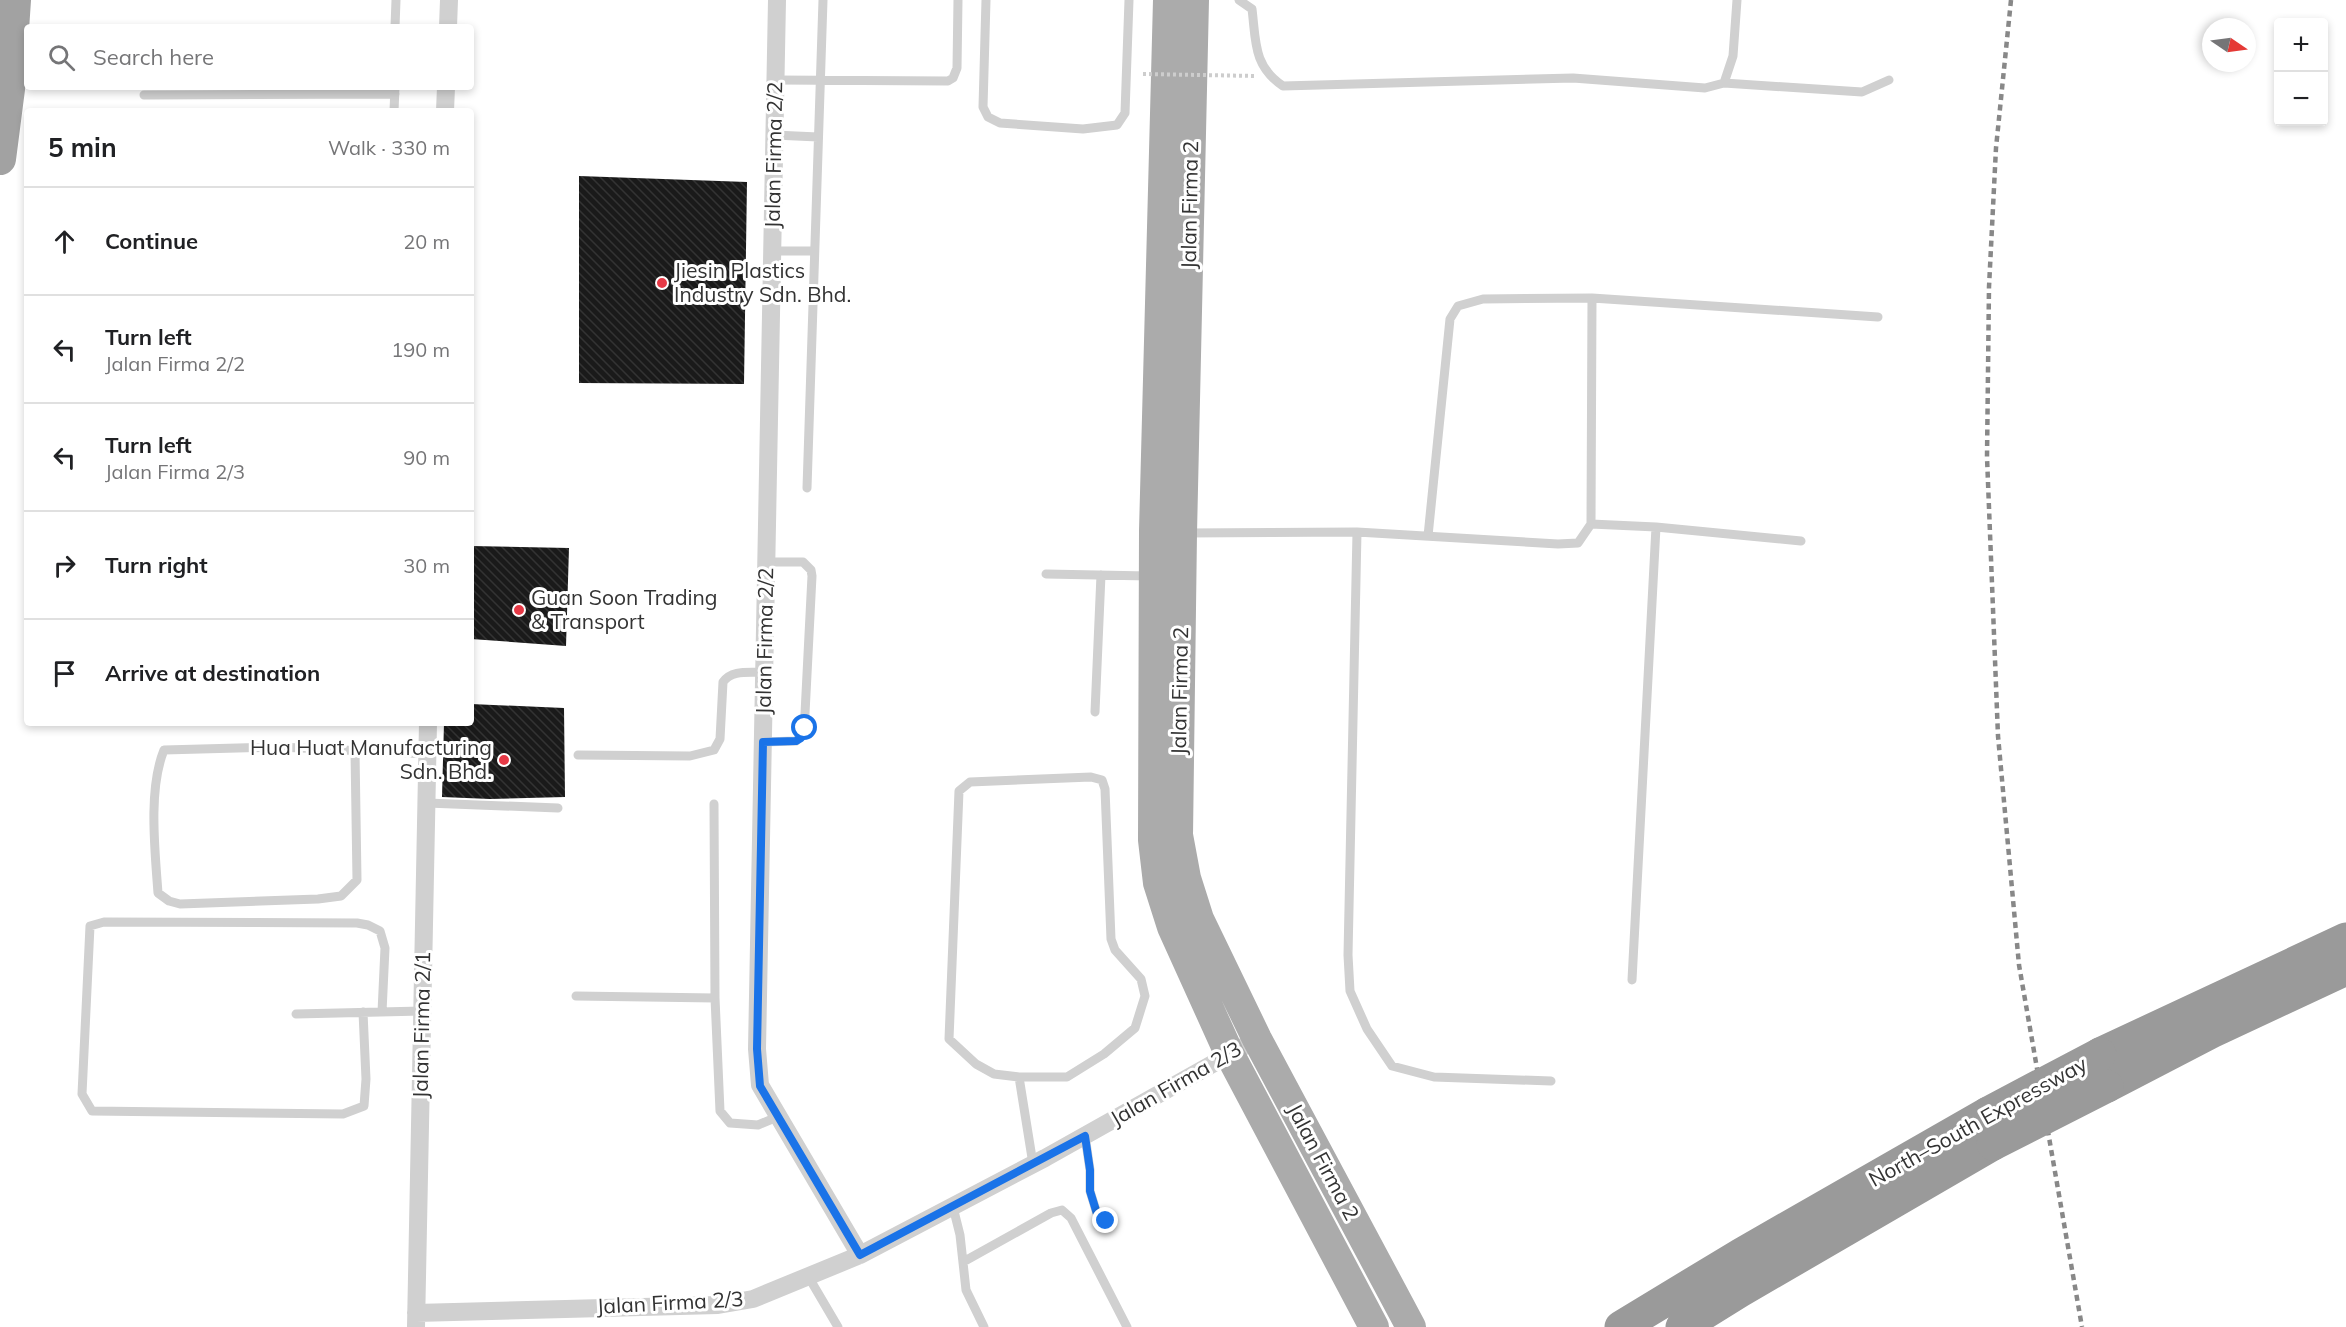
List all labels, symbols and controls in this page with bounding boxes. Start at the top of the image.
north arrow [2202,18,2256,72]
map controls [2274,18,2328,126]
button: + [2274,18,2328,72]
search box [24,24,474,90]
icon: search [45,41,78,74]
text: Search here [93,43,214,71]
button: − [2274,72,2328,126]
street label: Jalan Firma 2/2 [759,81,787,229]
text: 5 min [48,131,117,164]
text: Walk · 330 m [328,135,450,160]
street label: Jalan Firma 2 [1175,141,1203,269]
icon: ahead [48,225,81,258]
text: Continue [105,227,198,255]
text: 20 m [403,229,450,254]
place label: Jiesin Plastics Industry Sdn. Bhd. [674,257,851,307]
marker: Jiesin Plastics Industry Sdn. Bhd. [655,276,669,290]
text: Turn left [105,323,192,351]
icon: left [48,333,81,366]
text: 190 m [391,337,450,362]
text: Jalan Firma 2/2 [105,351,245,376]
text: Turn left [105,431,192,459]
icon: left [48,441,81,474]
text: 90 m [403,445,450,470]
text: Jalan Firma 2/3 [105,459,245,484]
icon: right [48,549,81,582]
text: Turn right [105,551,208,579]
text: 30 m [403,553,450,578]
street label: Jalan Firma 2/2 [750,567,778,715]
place label: Guan Soon Trading & Transport [531,584,717,634]
marker: Guan Soon Trading & Transport [512,603,526,617]
street label: Jalan Firma 2 [1165,627,1193,755]
icon: arrive [48,657,81,690]
text: Arrive at destination [105,659,320,687]
route start [791,714,817,740]
place label: Hua Huat Manufacturing Sdn. Bhd. [250,734,492,784]
marker: Hua Huat Manufacturing Sdn. Bhd. [497,753,511,767]
street label: Jalan Firma 2/1 [407,951,435,1099]
street label: Jalan Firma 2/3 [1105,1035,1246,1131]
street label: North–South Expressway [1864,1050,2091,1192]
street label: Jalan Firma 2 [1282,1099,1366,1224]
route end [1092,1207,1118,1233]
street label: Jalan Firma 2/3 [596,1285,744,1319]

